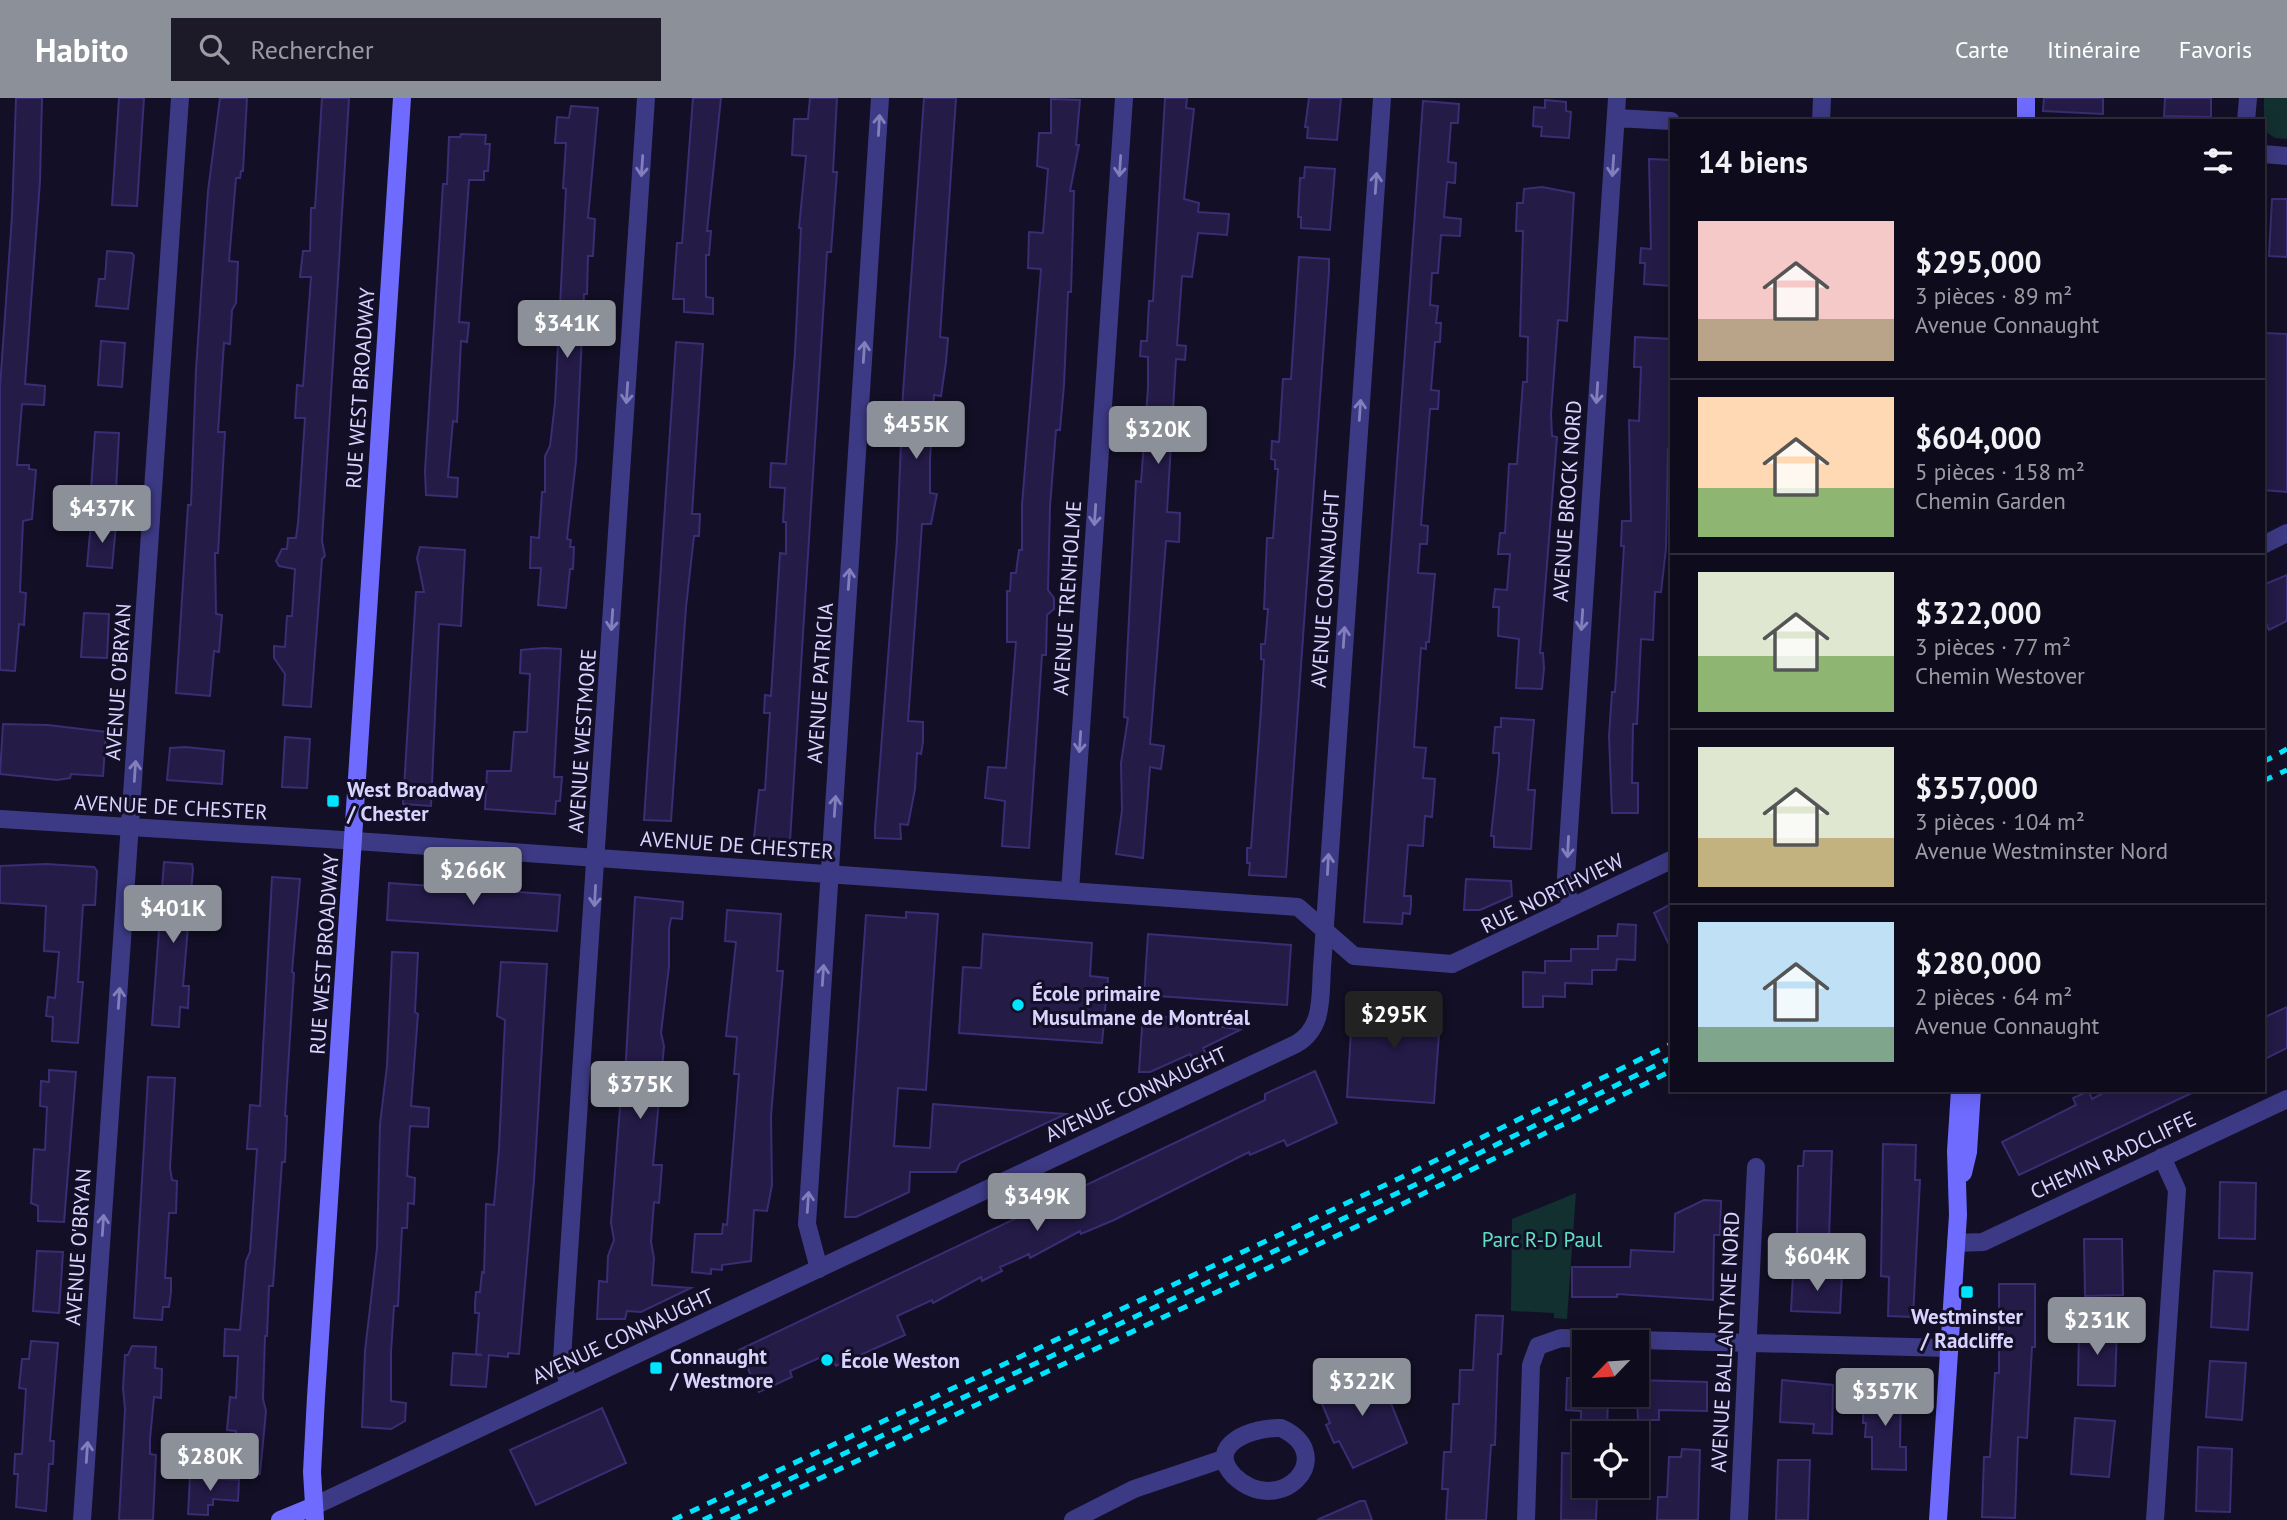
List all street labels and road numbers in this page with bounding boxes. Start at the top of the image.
street label: RUE WEST BROADWAY [340,286,381,489]
street label: AVENUE BROCK NORD [1546,399,1588,603]
street label: AVENUE CONNAUGHT [1305,489,1345,689]
street label: AVENUE TRENHOLME [1047,500,1087,696]
street label: AVENUE PATRICIA [801,601,839,764]
street label: AVENUE O'BRYAN [99,602,137,762]
street label: AVENUE WESTMORE [562,648,602,834]
street label: AVENUE DE CHESTER [74,788,268,826]
street label: AVENUE DE CHESTER [639,825,835,865]
street label: RUE NORTHVIEW [1476,847,1628,939]
street label: RUE WEST BROADWAY [304,852,345,1055]
street label: AVENUE CONNAUGHT [1041,1040,1232,1148]
street label: CHEMIN RADCLIFFE [2026,1105,2200,1205]
street label: AVENUE O'BRYAN [59,1167,97,1327]
street label: AVENUE BALLANTYNE NORD [1705,1211,1745,1473]
street label: AVENUE CONNAUGHT [528,1282,719,1390]

